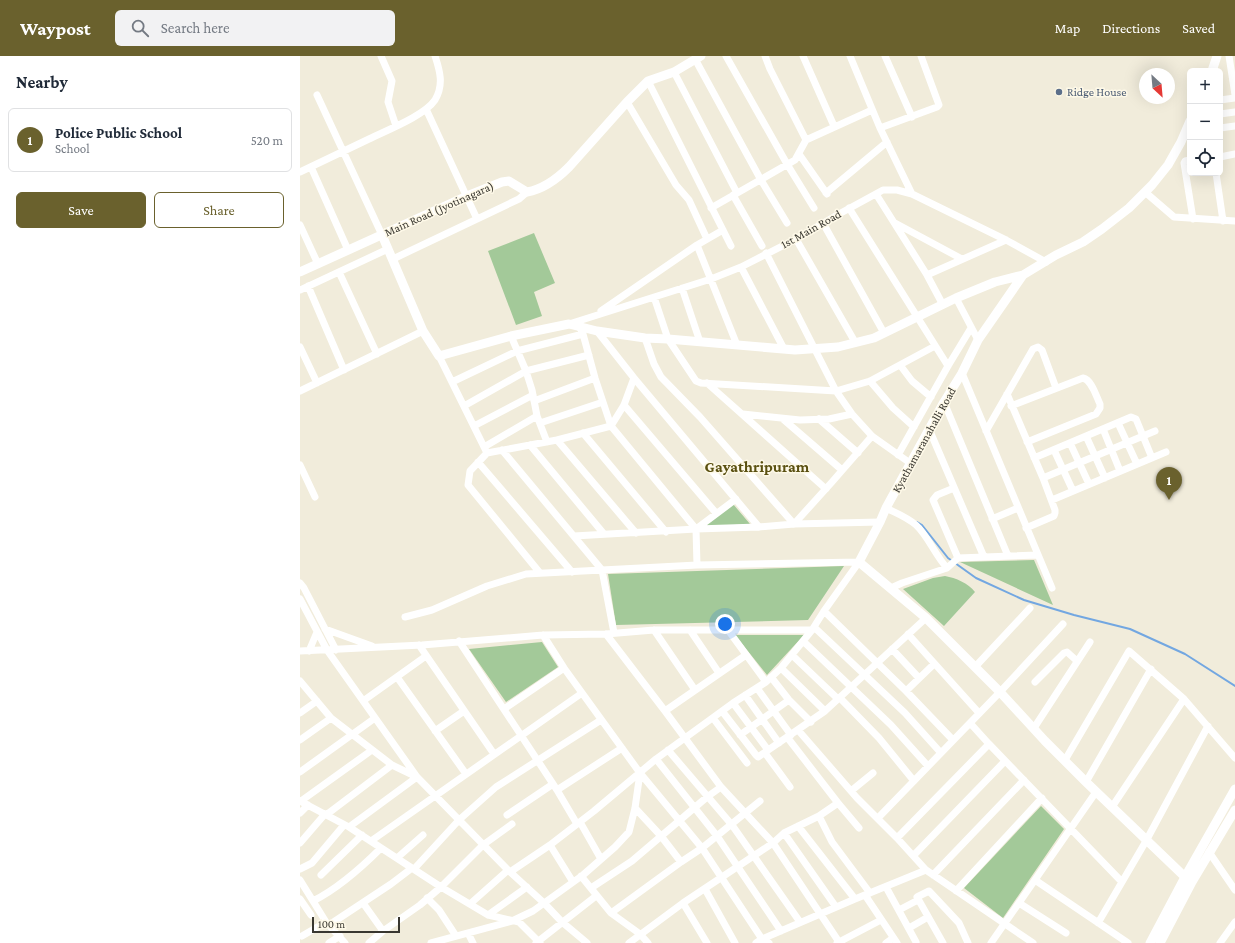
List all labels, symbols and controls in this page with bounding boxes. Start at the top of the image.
search box [115,10,395,46]
icon: search [129,17,151,39]
text: Waypost [20,18,91,39]
text: Search here [161,20,229,36]
text: Map [1055,20,1080,36]
text: Directions [1102,20,1160,36]
text: Saved [1182,20,1215,36]
north arrow [1139,68,1175,104]
map controls [1187,68,1223,176]
button: + [1187,68,1223,104]
text: Nearby [16,73,68,92]
place label: Ridge House [1067,85,1127,99]
marker: Ridge House [1054,87,1064,97]
button: − [1187,104,1223,140]
text: Police Public School [55,125,182,141]
text: 1 [28,133,32,148]
text: 520 m [251,133,283,148]
button: locate [1187,140,1223,176]
text: School [55,141,90,156]
street label: Main Road (Jyotinagara) [382,179,496,239]
button: Save [16,192,146,228]
button: Share [154,192,284,228]
street label: 1st Main Road [778,206,844,251]
street label: Kyathamaranahalli Road [889,384,959,495]
district label: Gayathripuram [705,458,810,475]
pin: 1 [1156,467,1182,500]
your location [715,614,735,634]
scale bar [312,915,400,934]
text: 100 m [318,918,345,930]

